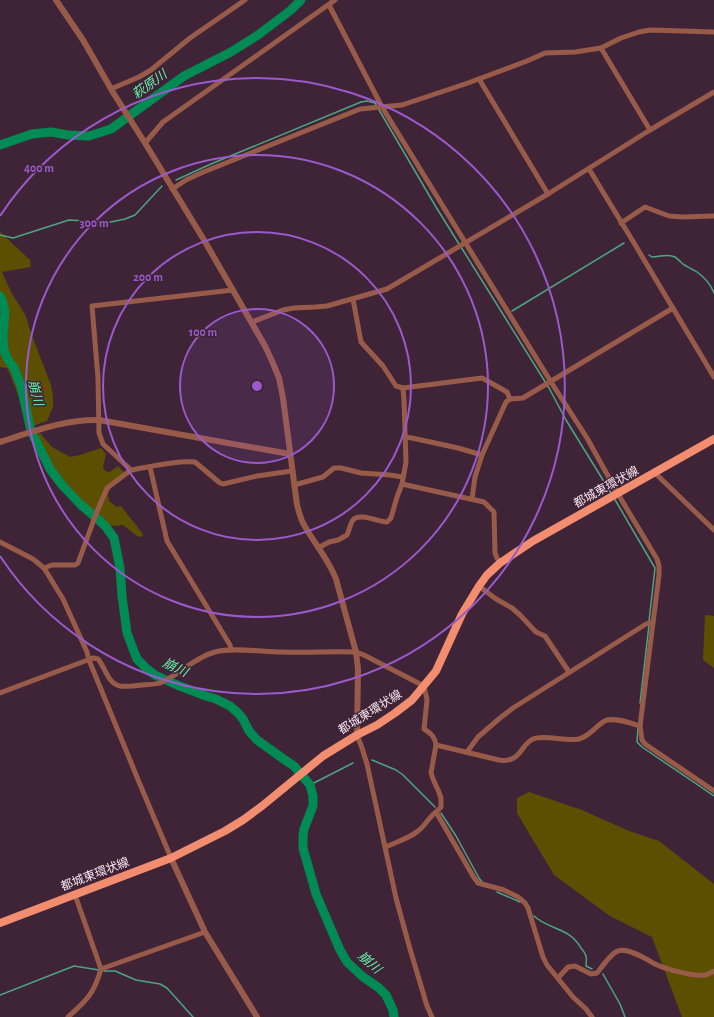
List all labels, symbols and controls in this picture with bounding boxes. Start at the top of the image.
water label: 萩原川 [130,66,171,102]
text: 400 m [24,162,54,174]
text: 300 m [79,217,109,229]
text: 200 m [133,271,163,283]
text: 100 m [189,326,217,338]
water label: 崩川 [25,378,46,409]
centre of rings [250,379,264,393]
street label: 都城東環状線 [571,463,640,510]
water label: 崩川 [160,656,192,680]
street label: 都城東環状線 [336,687,404,736]
street label: 都城東環状線 [59,855,131,893]
water label: 崩川 [355,949,385,978]

